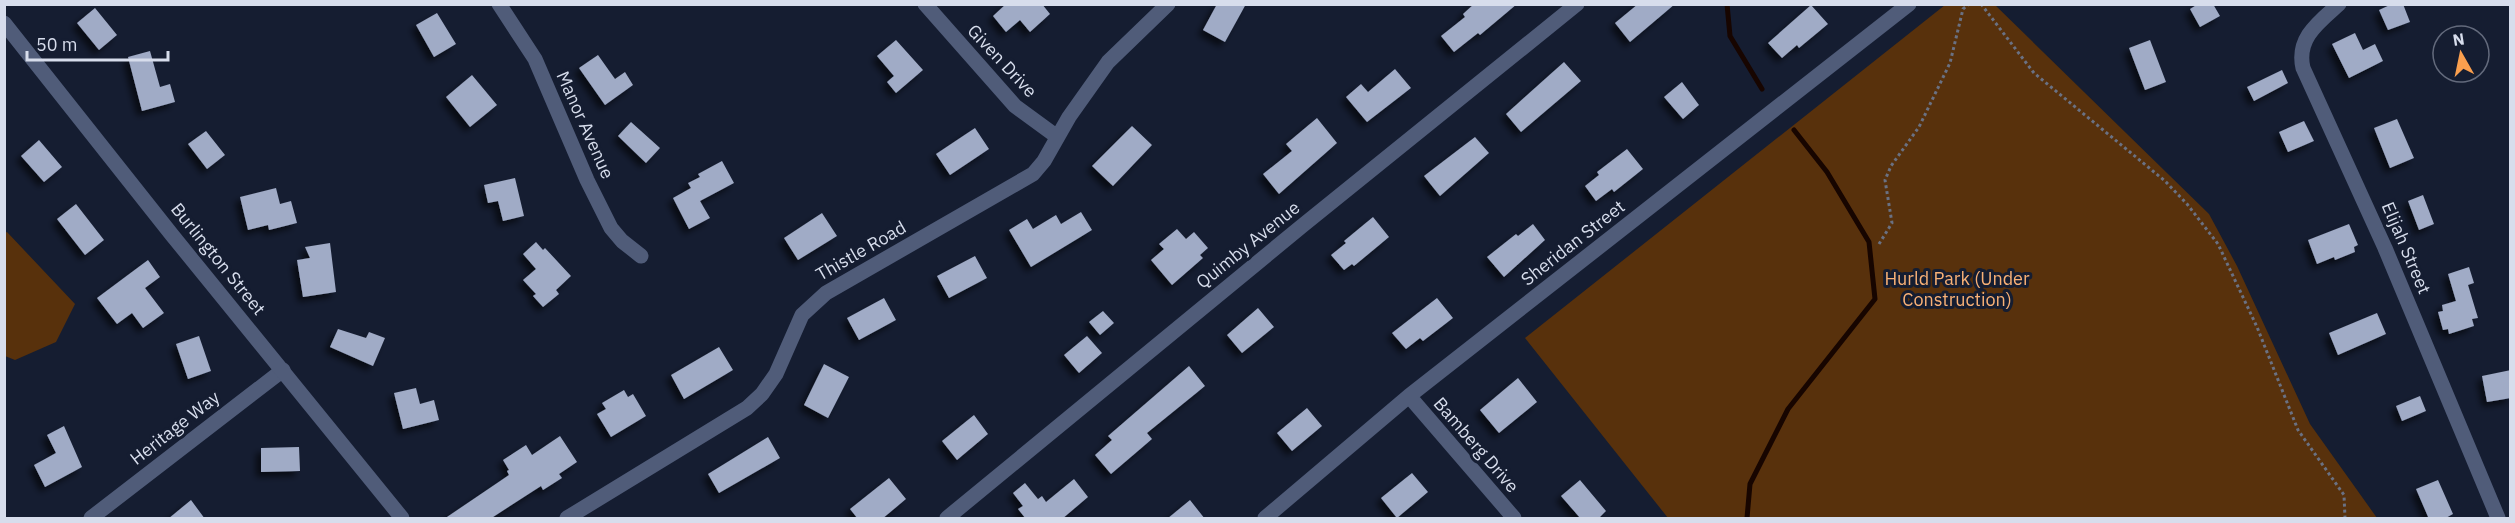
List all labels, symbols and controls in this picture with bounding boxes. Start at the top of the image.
street label: Given Drive [963,19,1042,102]
scale bar [27,24,168,62]
north arrow [2431,24,2491,84]
text: N [2451,28,2466,50]
text: 50 m [36,33,78,56]
street label: Manor Avenue [551,67,619,182]
street label: Sheridan Street [1516,195,1629,290]
street label: Quimby Avenue [1191,196,1304,293]
street label: Burlington Street [166,198,271,320]
street label: Elijah Street [2377,198,2436,297]
street label: Thistle Road [812,216,910,286]
park label: Hurld Park (Under Construction) [1884,267,2030,311]
street label: Heritage Way [125,385,224,470]
street label: Bamberg Drive [1429,392,1524,497]

